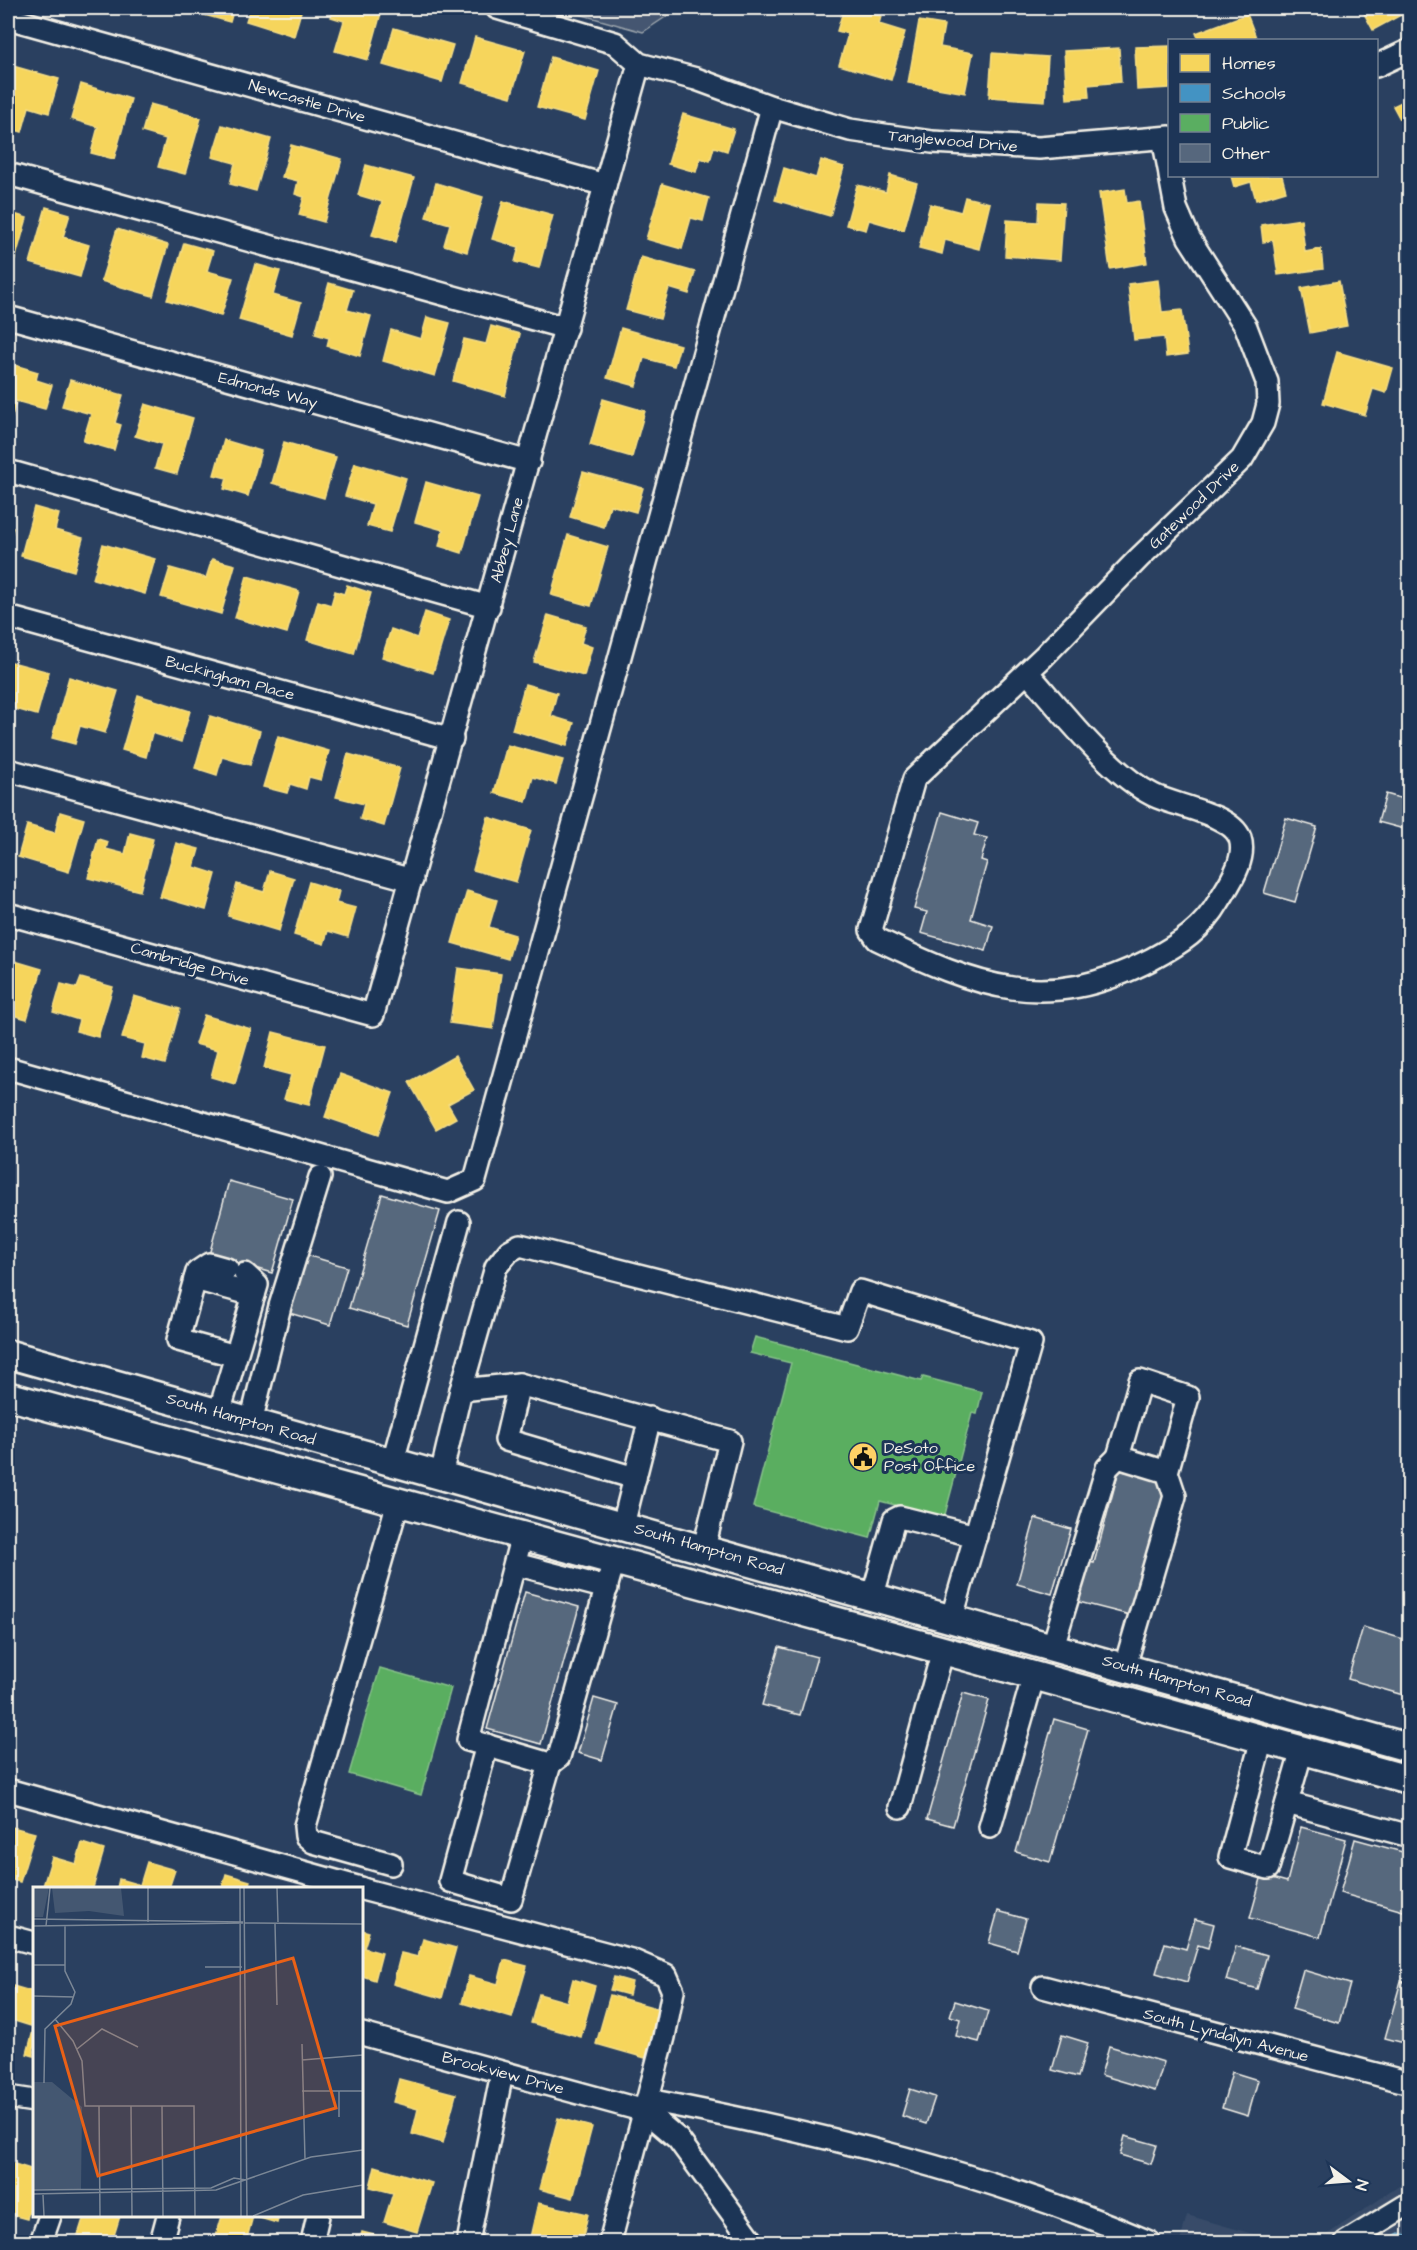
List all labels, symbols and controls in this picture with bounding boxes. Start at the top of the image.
legend [1168,39,1378,177]
text: Homes [1222,51,1276,76]
street label: Newcastle Drive [246,74,368,128]
text: Schools [1222,81,1286,106]
text: Public [1222,111,1270,136]
street label: Tanglewood Drive [887,124,1019,159]
text: Other [1222,141,1270,166]
street label: Edmonds Way [216,366,320,415]
street label: Gatewood Drive [1144,456,1244,554]
street label: Abbey Lane [485,494,530,586]
street label: Buckingham Place [163,650,297,707]
street label: Cambridge Drive [128,937,252,992]
street label: South Hampton Road [164,1387,318,1451]
place label: DeSoto Post Office [884,1437,975,1477]
public building icon: DeSoto Post Office [847,1441,879,1473]
street label: South Hampton Road [632,1517,786,1581]
street label: South Hampton Road [1100,1649,1254,1713]
inset map [33,1887,363,2217]
street label: South Lyndalyn Avenue [1141,2002,1311,2069]
street label: Brookview Drive [440,2046,567,2100]
north arrow [1318,2151,1378,2211]
text: N [1350,2177,1373,2193]

